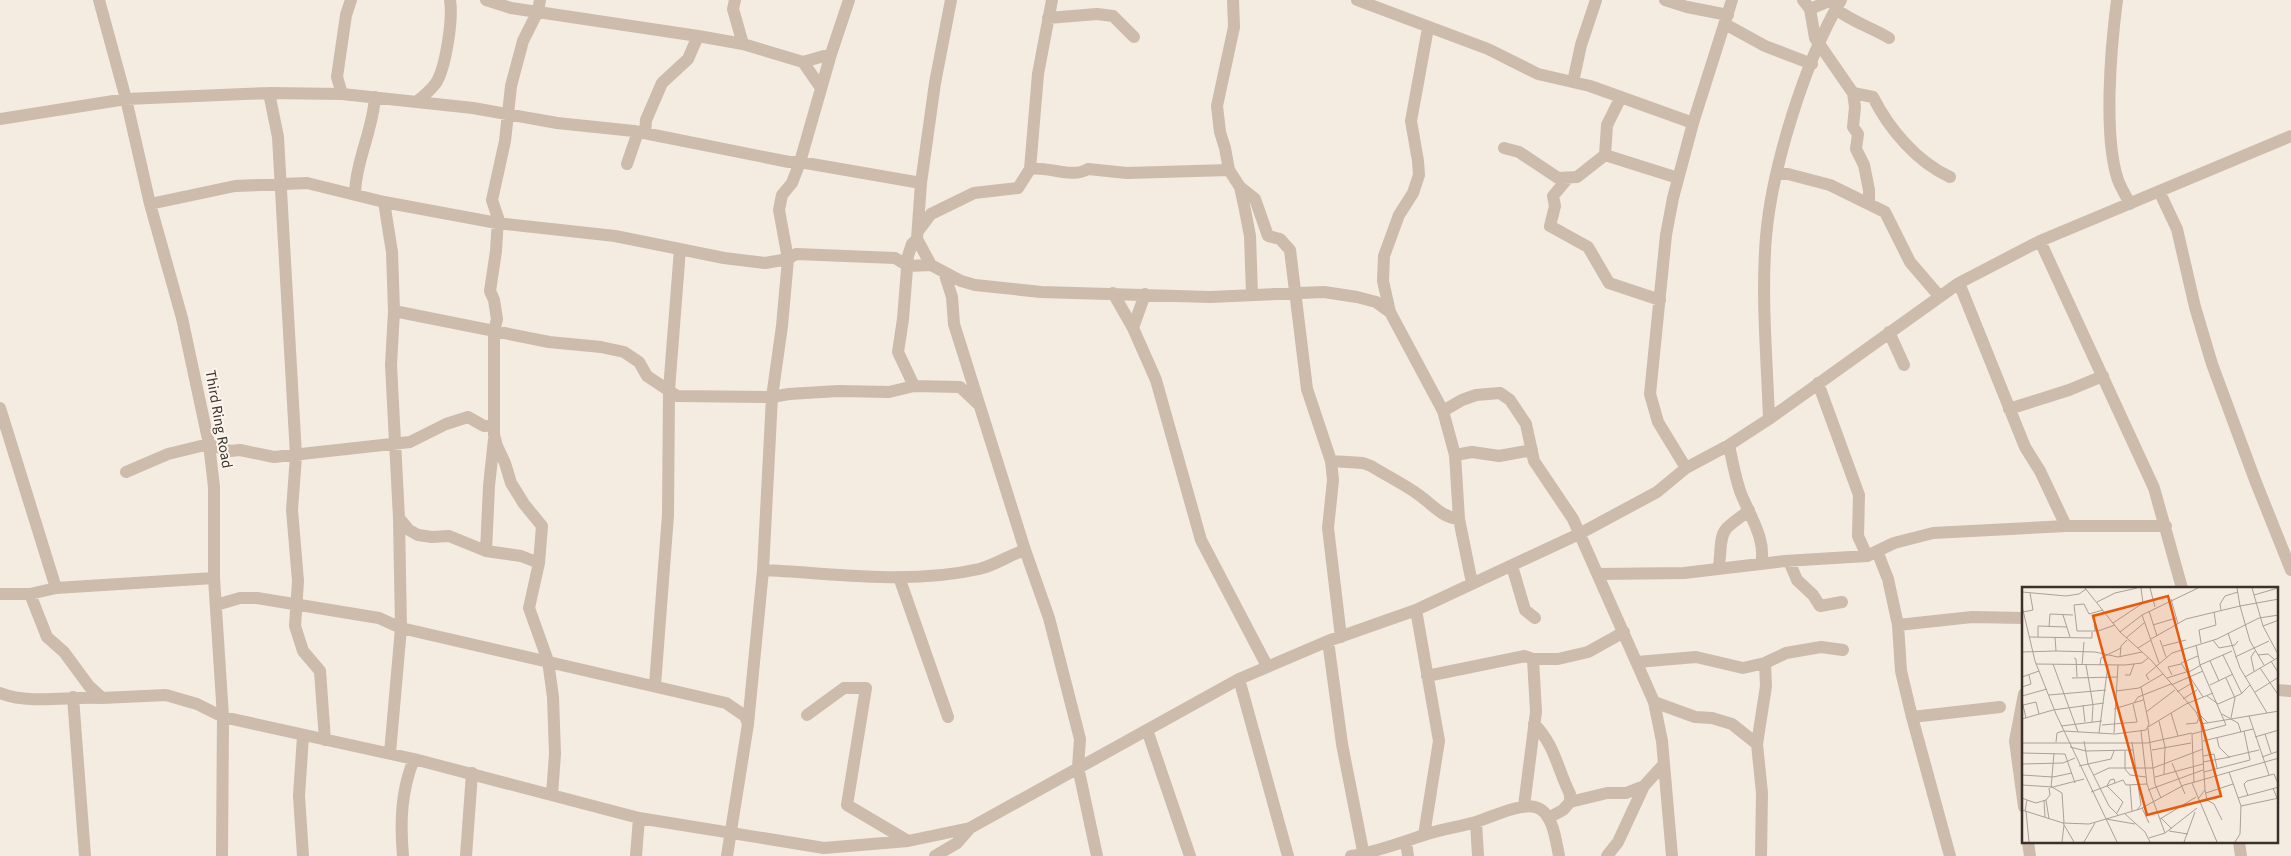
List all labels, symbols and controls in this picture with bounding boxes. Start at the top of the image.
street label: Third Ring Road [200,368,237,470]
inset map [2022,587,2278,844]

